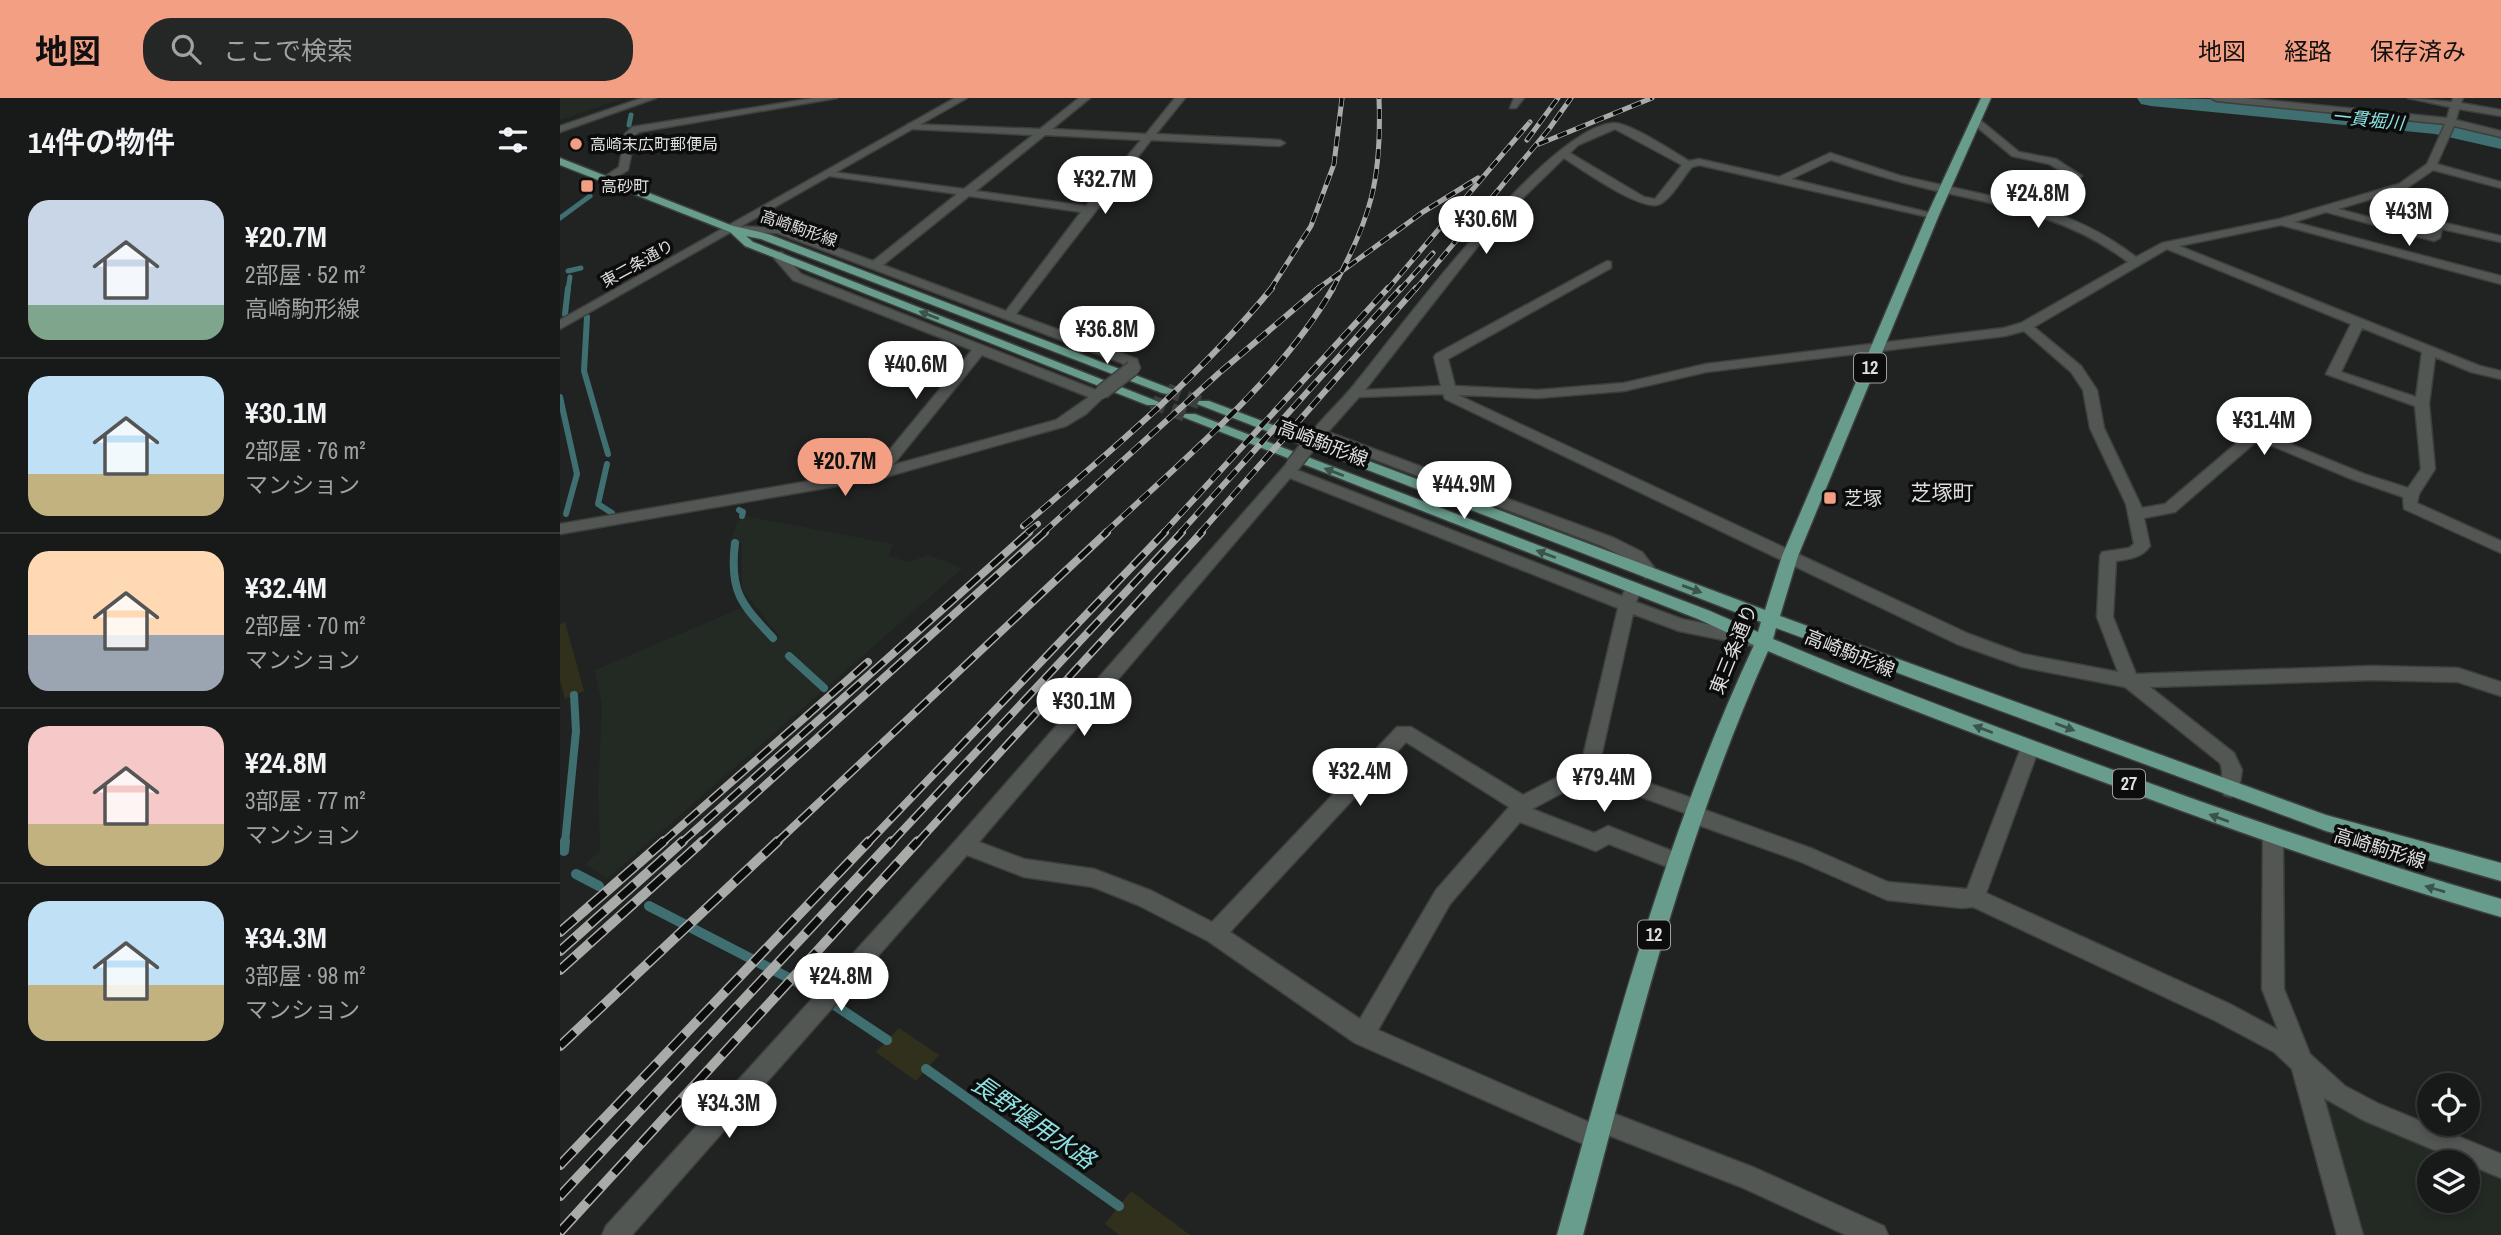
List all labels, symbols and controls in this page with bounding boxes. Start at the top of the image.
search box [143,18,633,81]
text: 地図 [35,29,101,73]
icon: search [167,30,205,68]
text: ここで検索 [223,33,353,68]
text: 地図 [2198,35,2246,67]
text: 経路 [2284,35,2332,67]
text: 保存済み [2370,35,2466,67]
water label: 一貫堀川 [2331,103,2407,136]
icon: filters [494,121,532,159]
text: 14件の物件 [28,122,175,162]
place label: 高崎末広町郵便局 [590,133,718,155]
marker: 高崎末広町郵便局 [568,136,584,152]
pin: ¥32.7M [1048,156,1162,216]
text: ¥32.7M [1074,163,1136,194]
pin: ¥24.8M [1981,170,2095,230]
place label: 高砂町 [601,175,649,197]
text: ¥24.8M [2007,177,2069,208]
marker: 高砂町 [579,178,595,194]
pin: ¥43M [2368,188,2450,248]
text: ¥43M [2385,195,2433,226]
pin: ¥30.6M [1429,197,1543,256]
text: ¥30.6M [1455,203,1517,234]
street label: 高崎駒形線 [758,205,840,251]
text: ¥20.7M [245,216,327,256]
icon: home [84,228,168,312]
street label: 東二条通り [597,234,677,292]
text: 2部屋 · 52 m² [245,259,365,290]
text: 高崎駒形線 [245,293,360,324]
pin: ¥36.8M [1050,306,1164,366]
one-way arrow [919,309,940,320]
text: ¥36.8M [1076,313,1138,344]
pin: ¥40.6M [859,342,973,401]
text: ¥40.6M [885,348,947,379]
road number: 12 [1854,354,1886,382]
text: ¥30.1M [245,392,327,432]
pin: ¥31.4M [2207,398,2321,457]
icon: home [84,404,168,488]
text: ¥31.4M [2233,404,2295,435]
street label: 高崎駒形線 [1274,414,1372,472]
text: 2部屋 · 76 m² [245,435,365,466]
pin: ¥20.7M [788,438,902,498]
text: ¥20.7M [814,445,876,476]
pin: ¥44.9M [1407,462,1521,521]
one-way arrow [1324,467,1345,478]
text: ¥44.9M [1433,468,1495,499]
text: マンション [245,469,360,500]
district label: 芝塚町 [1911,478,1974,507]
place label: 芝塚 [1844,485,1882,511]
marker: 芝塚 [1822,490,1838,506]
one-way arrow [1536,549,1557,560]
text: ¥32.4M [245,567,327,607]
icon: home [84,579,168,663]
one-way arrow [1682,584,1703,595]
street label: 東三条通り [1703,600,1763,698]
text: 2部屋 · 70 m² [245,610,365,641]
street label: 高崎駒形線 [1801,623,1899,683]
text: マンション [245,644,360,675]
pin: ¥30.1M [1027,678,1141,738]
text: ¥30.1M [1053,685,1115,716]
one-way arrow [2055,722,2076,733]
one-way arrow [1973,724,1994,735]
text: ¥24.8M [245,742,327,782]
pin: ¥32.4M [1303,748,1417,808]
icon: home [84,754,168,838]
pin: ¥79.4M [1547,754,1661,814]
text: ¥32.4M [1329,755,1391,786]
text: ¥79.4M [1573,761,1635,792]
road number: 27 [2113,770,2145,798]
text: 3部屋 · 77 m² [245,785,365,816]
one-way arrow [2209,812,2230,823]
text: マンション [245,819,360,850]
street label: 高崎駒形線 [2331,822,2429,874]
one-way arrow [2425,884,2446,894]
text: ¥34.3M [245,917,327,957]
road number: 12 [1638,920,1670,950]
icon: home [84,929,168,1013]
pin: ¥24.8M [784,954,898,1013]
text: 3部屋 · 98 m² [245,960,365,991]
text: ¥24.8M [810,960,872,991]
text: マンション [245,994,360,1025]
water label: 長野堰用水路 [965,1067,1103,1177]
map controls [2417,1073,2480,1213]
button: locate [2417,1073,2480,1136]
pin: ¥34.3M [672,1080,786,1140]
text: ¥34.3M [698,1087,760,1118]
button: layers [2417,1150,2480,1213]

